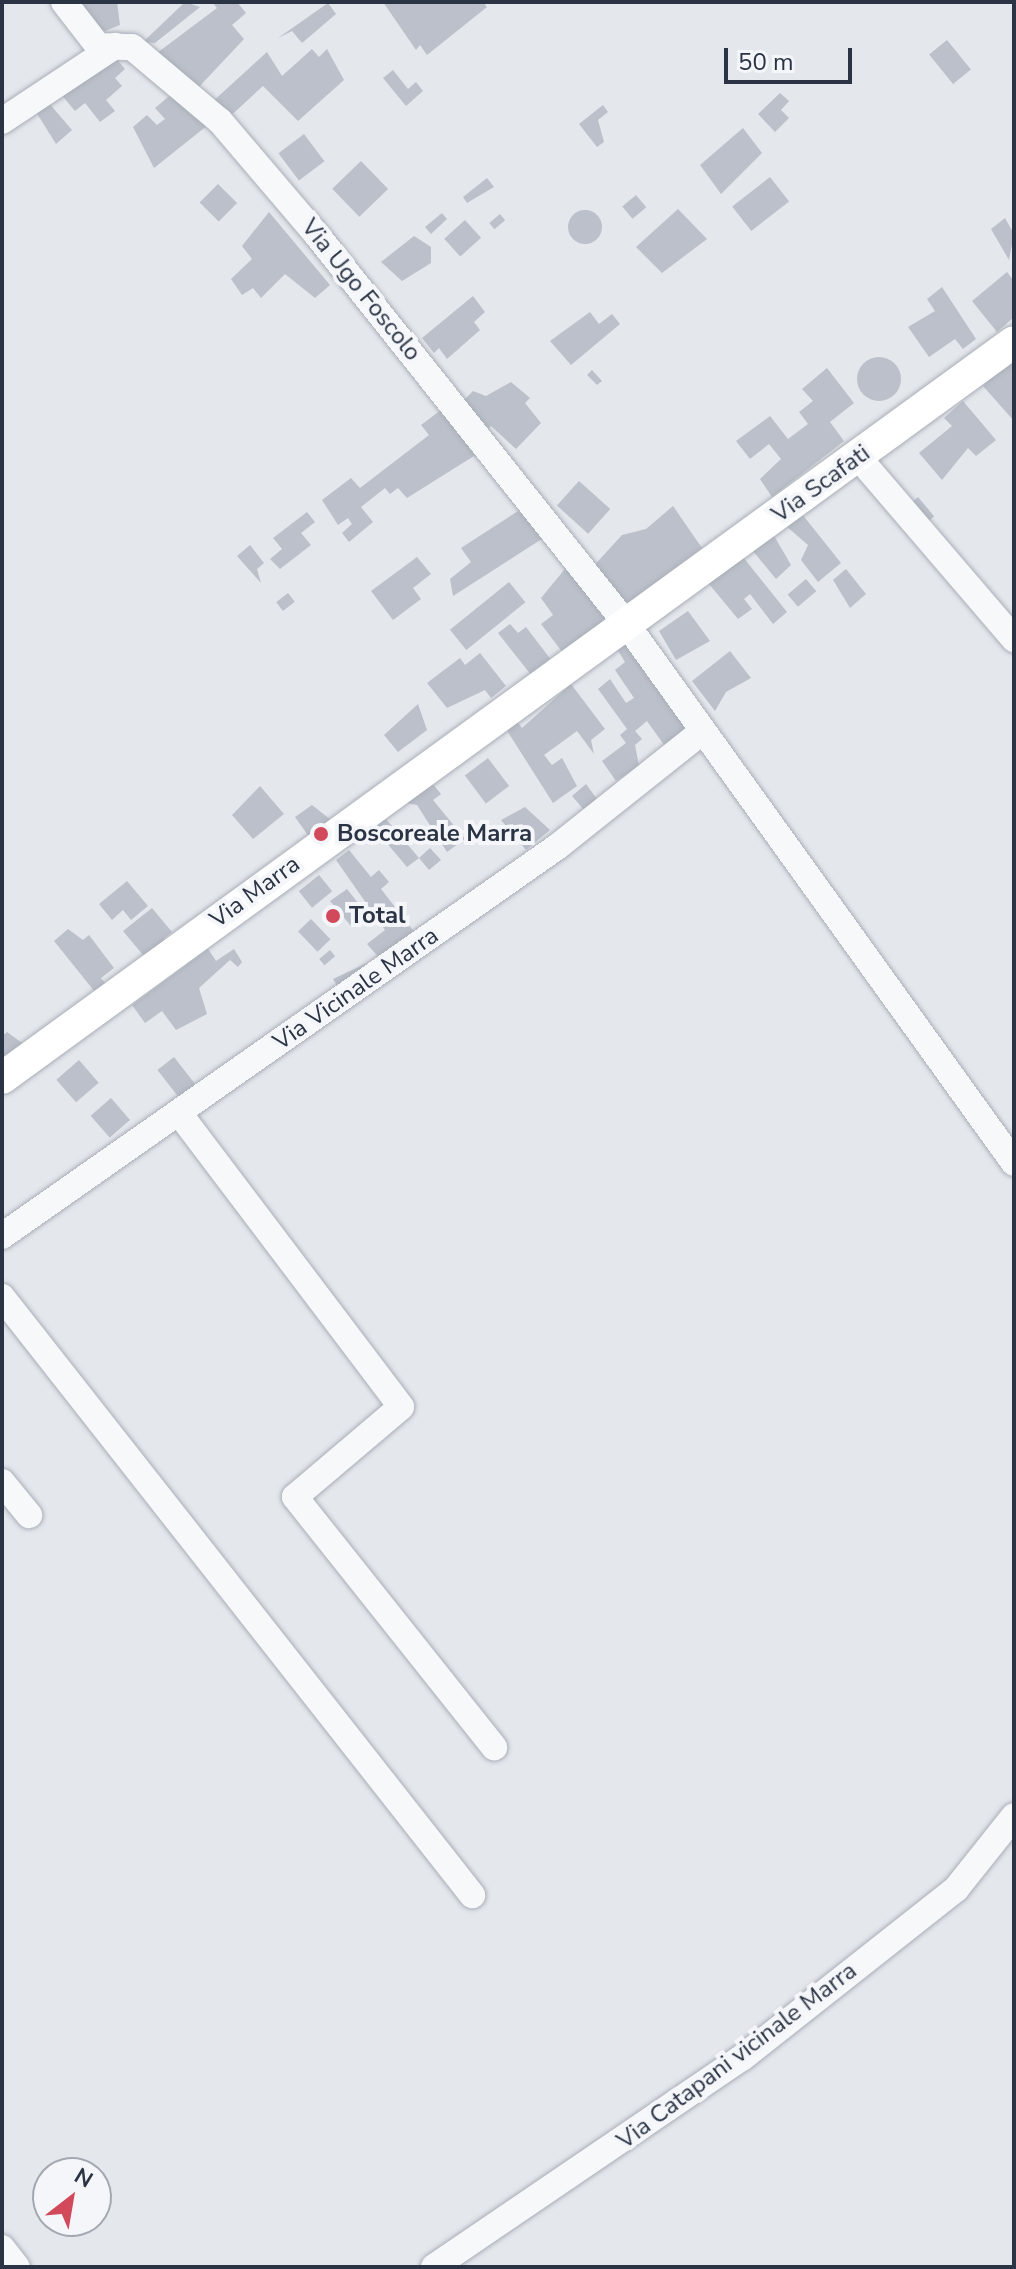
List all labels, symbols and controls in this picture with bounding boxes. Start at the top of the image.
scale bar [728,32,856,82]
text: 50 m [738,46,794,78]
street label: Via Ugo Foscolo [295,213,427,367]
street label: Via Scafati [766,439,876,529]
place label: Boscoreale Marra [337,820,532,848]
marker: Boscoreale Marra [312,825,330,843]
street label: Via Marra [204,850,306,934]
place label: Total [349,902,406,930]
marker: Total [324,907,342,925]
street label: Via Vicinale Marra [268,921,444,1057]
street label: Via Catapani vicinale Marra [612,1956,862,2156]
north arrow [32,2157,112,2237]
text: N [69,2161,98,2195]

